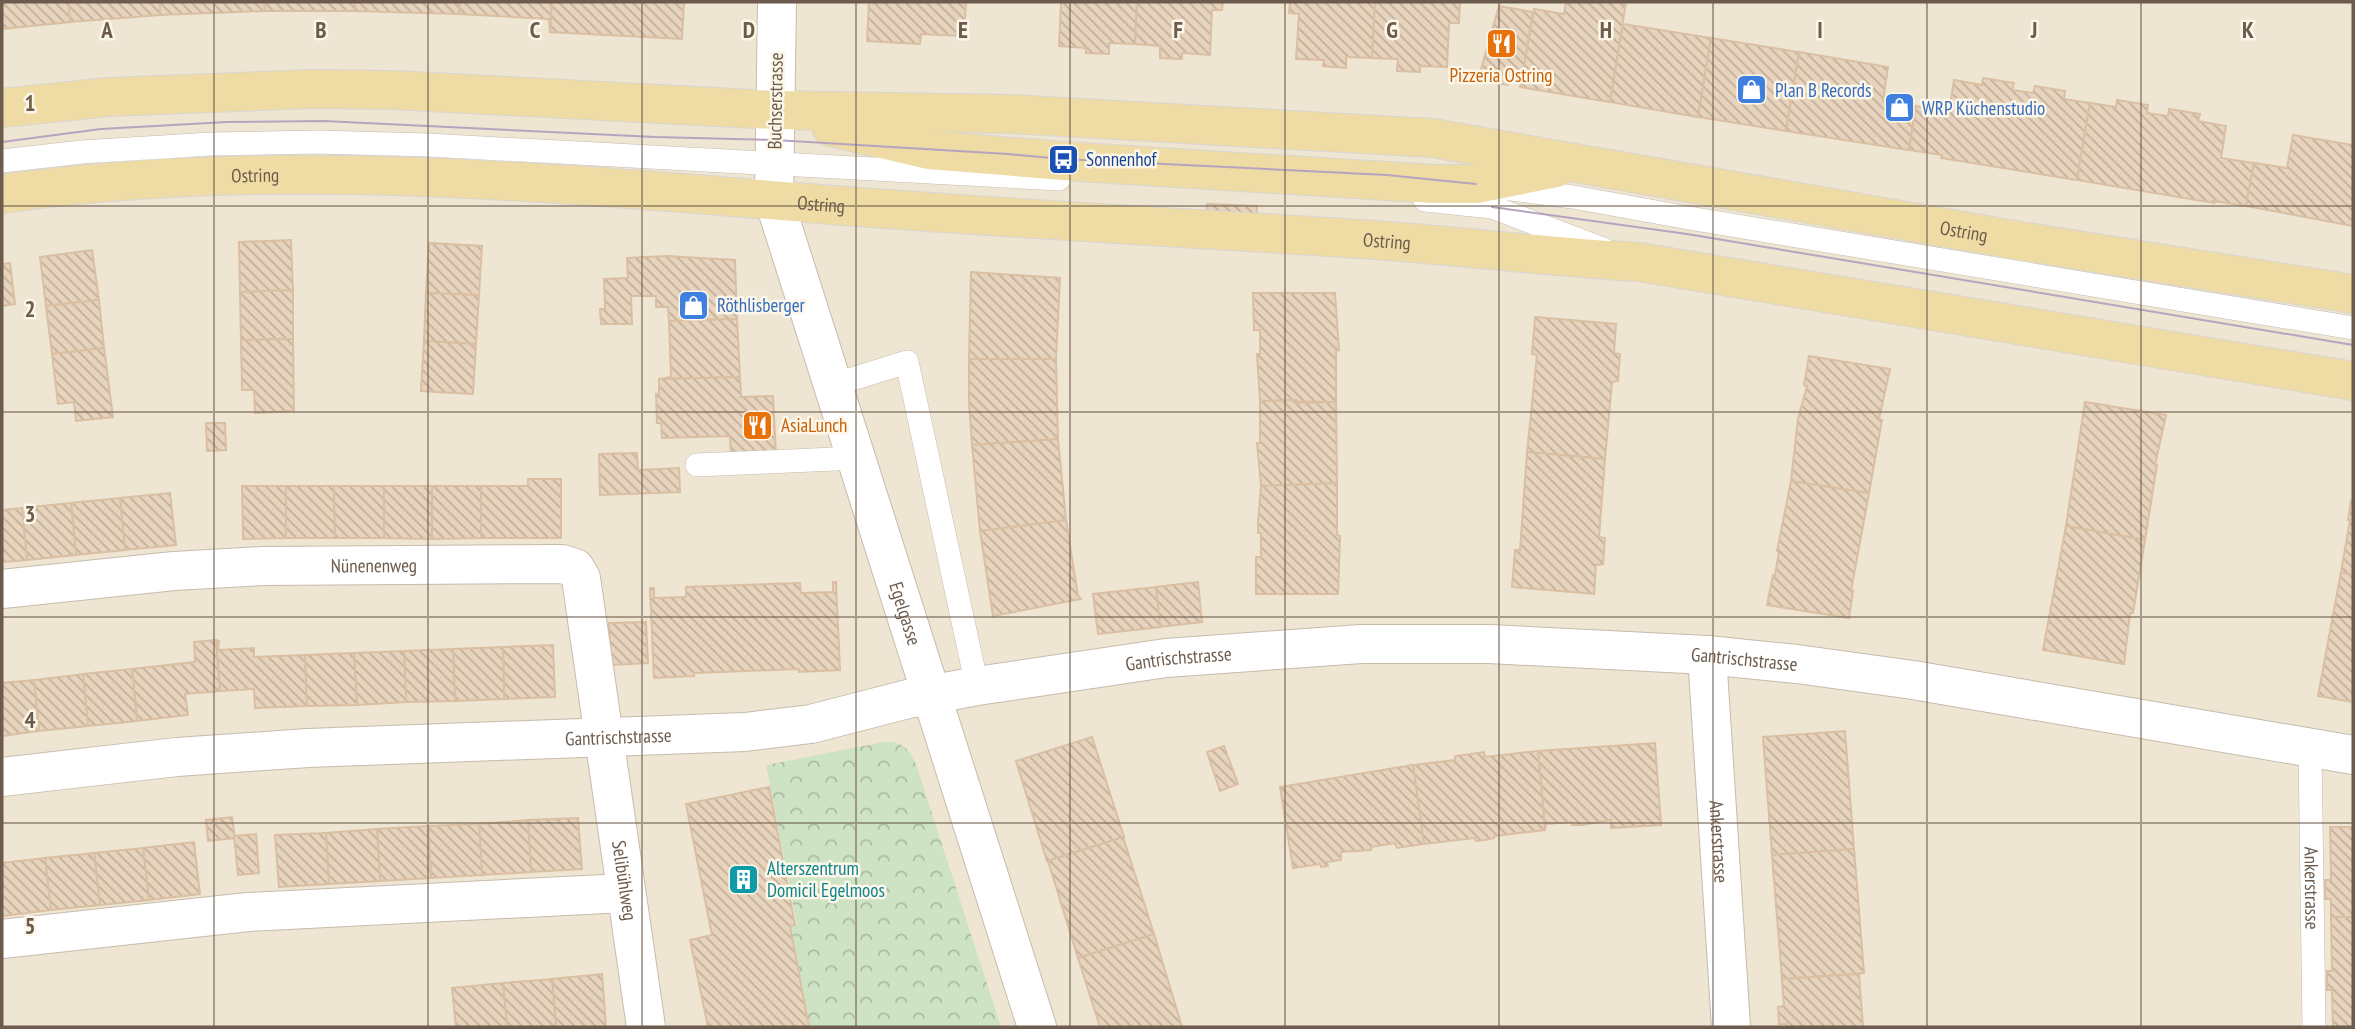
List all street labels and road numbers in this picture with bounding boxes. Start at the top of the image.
street label: Buchserstrasse [762,52,788,150]
street label: Ostring [231,163,279,188]
street label: Ostring [796,190,846,218]
street label: Ostring [1938,215,1990,247]
street label: Ostring [1362,227,1412,255]
street label: Nünenenweg [331,553,417,578]
street label: Egelgasse [884,579,927,648]
street label: Gantrischstrasse [1124,641,1233,676]
street label: Gantrischstrasse [1691,642,1799,676]
street label: Gantrischstrasse [565,723,672,751]
street label: Ankerstrasse [1704,800,1734,884]
street label: Selibühlweg [607,839,642,922]
street label: Ankerstrasse [2299,846,2325,930]

